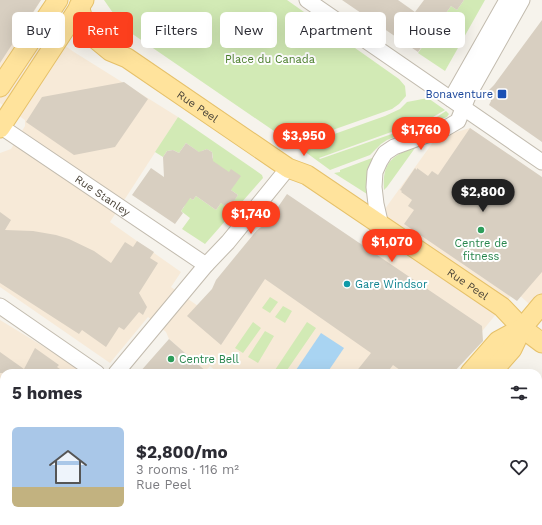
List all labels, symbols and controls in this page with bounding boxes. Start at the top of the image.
chip: Buy [12,12,65,48]
chip: Rent [73,12,133,48]
chip: Filters [141,12,212,48]
chip: New [220,12,277,48]
chip: Apartment [285,12,386,48]
chip: House [394,12,465,48]
park label: Place du Canada [225,53,315,66]
street label: Rue Peel [174,88,221,126]
place label: Bonaventure [426,88,493,101]
marker: Bonaventure [496,88,508,100]
pin: $1,760 [388,117,454,151]
text: $1,760 [401,122,441,137]
pin: $3,950 [271,123,337,157]
text: $3,950 [282,128,326,143]
street label: Rue Stanley [72,172,133,219]
pin: $2,800 [450,179,516,213]
text: $2,800 [461,184,505,199]
pin: $1,740 [218,201,284,235]
text: $1,740 [231,206,271,221]
marker: Centre de fitness [476,225,486,235]
pin: $1,070 [359,229,425,263]
text: $1,070 [371,234,413,249]
place label: Centre de fitness [455,237,507,263]
street label: Rue Peel [445,266,491,303]
place label: Gare Windsor [355,278,428,291]
marker: Gare Windsor [342,279,352,289]
place label: Centre Bell [179,353,240,366]
marker: Centre Bell [166,354,176,364]
icon: filters [508,382,530,404]
text: 5 homes [12,383,82,403]
text: $2,800/mo [136,442,228,462]
icon: home [44,443,92,491]
icon: heart [508,456,530,478]
text: 3 rooms · 116 m² [136,462,239,477]
text: Rue Peel [136,477,191,492]

